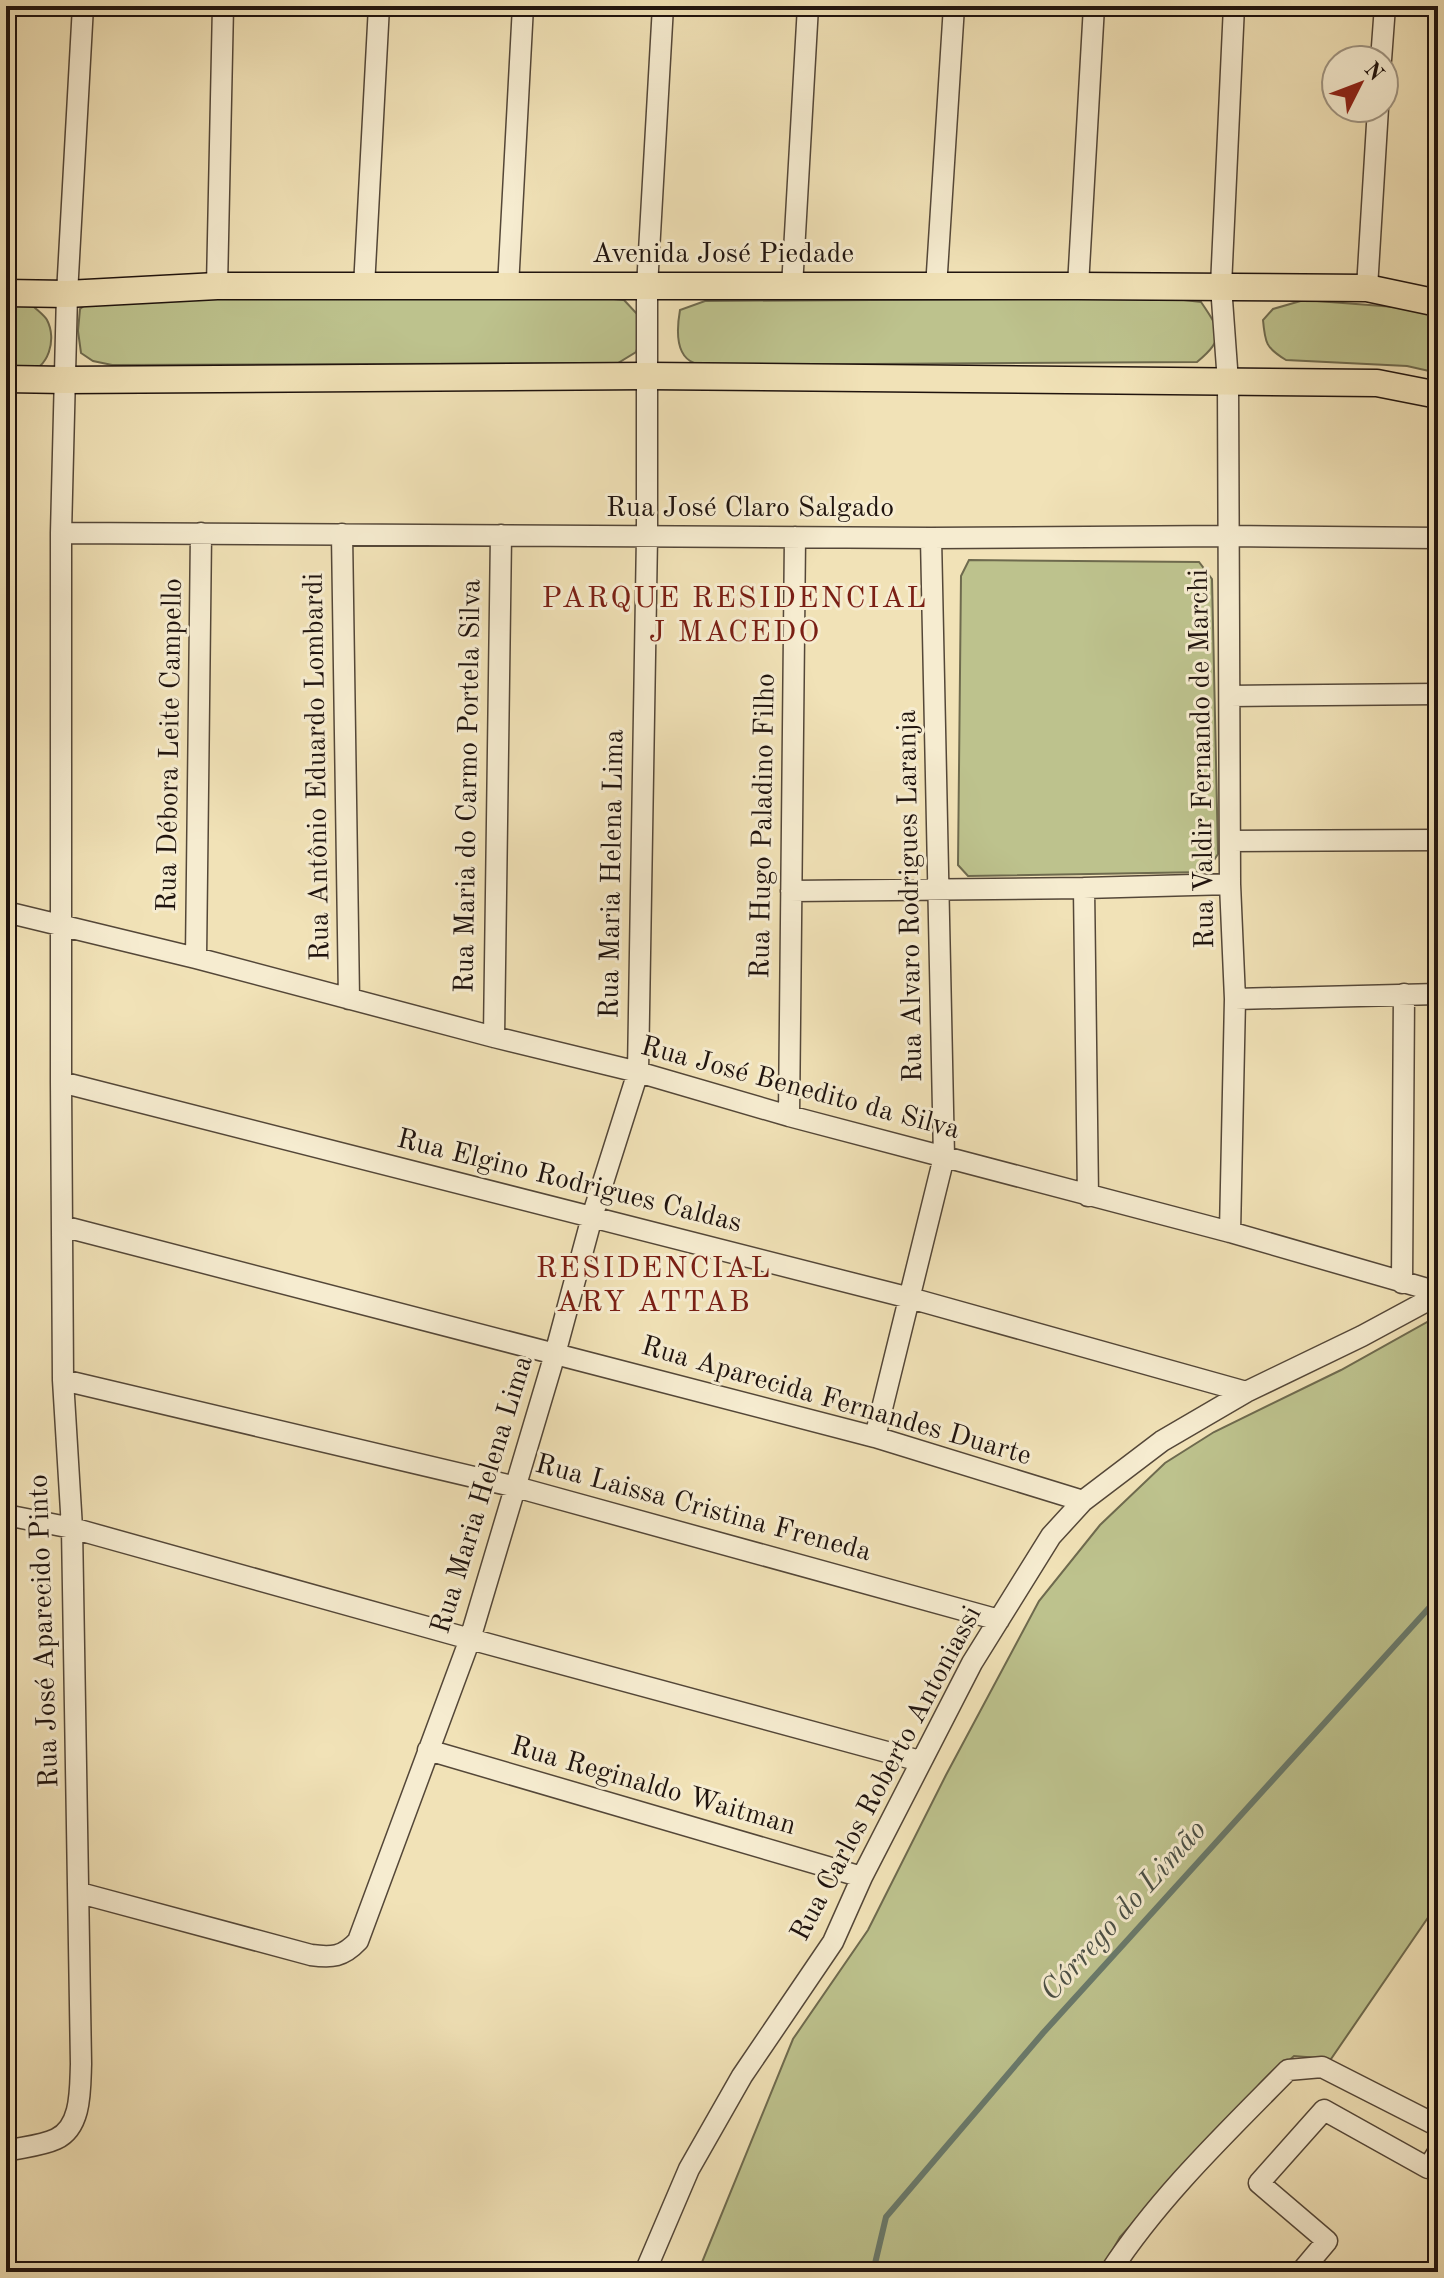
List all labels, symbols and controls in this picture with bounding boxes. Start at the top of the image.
north arrow [1320,44,1400,124]
text: N [1360,58,1387,86]
street label: Avenida José Piedade [592,241,854,269]
street label: Rua José Claro Salgado [606,495,894,523]
street label: Rua Valdir Fernando de Marchi [1186,569,1220,949]
street label: Rua Antônio Eduardo Lombardi [301,573,335,961]
street label: Rua Débora Leite Campello [154,578,188,912]
street label: Rua Maria do Carmo Portela Silva [451,579,487,993]
district label: PARQUE RESIDENCIAL J MACEDO [542,584,928,648]
street label: Rua Hugo Paladino Filho [747,673,781,979]
street label: Rua Alvaro Rodrigues Laranja [894,709,928,1083]
street label: Rua Maria Helena Lima [596,729,630,1019]
street label: Rua José Benedito da Silva [637,1033,963,1145]
street label: Rua Elgino Rodrigues Caldas [394,1126,744,1238]
district label: RESIDENCIAL ARY ATTAB [536,1254,772,1318]
street label: Rua Aparecida Fernandes Duarte [638,1333,1034,1471]
street label: Rua Maria Helena Lima [427,1352,539,1637]
street label: Rua Laissa Cristina Freneda [532,1451,874,1567]
street label: Rua José Aparecido Pinto [26,1474,64,1788]
street label: Rua Carlos Roberto Antoniassi [787,1602,987,1946]
street label: Rua Reginaldo Waitman [507,1733,799,1841]
water label: Córrego do Limão [1035,1815,1213,2007]

